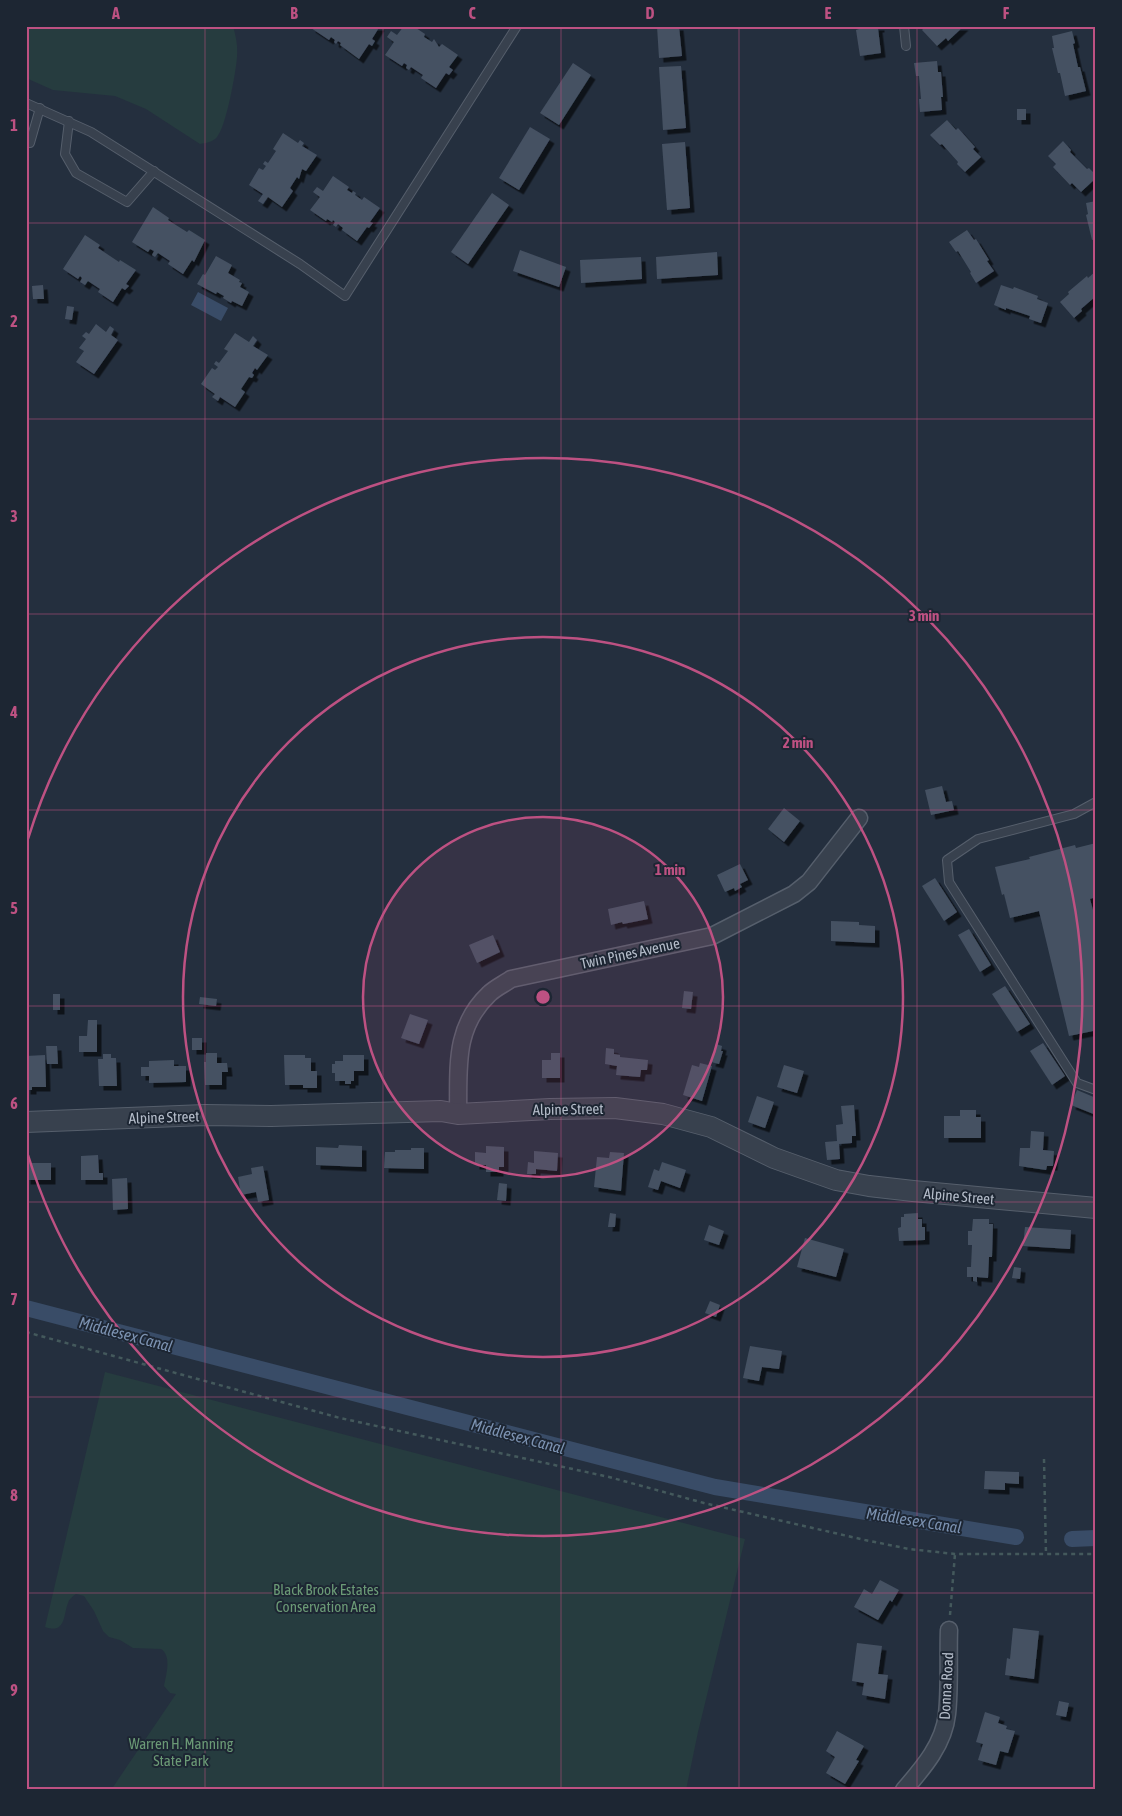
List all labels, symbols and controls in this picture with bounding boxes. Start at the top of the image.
text: A [111,4,120,22]
text: B [290,4,298,22]
text: C [468,4,476,22]
text: D [646,4,655,22]
text: E [825,4,832,22]
text: F [1003,4,1010,22]
text: 1 [10,116,18,134]
text: 2 [10,312,18,330]
text: 3 [10,507,18,525]
text: 3 min [909,607,939,624]
text: 4 [9,703,18,721]
text: 2 min [783,734,813,751]
text: 1 min [655,861,685,878]
text: 5 [10,899,18,917]
street label: Twin Pines Avenue [579,934,681,972]
centre of rings [534,988,552,1006]
text: 6 [10,1094,18,1112]
street label: Alpine Street [532,1100,604,1118]
street label: Alpine Street [128,1107,200,1127]
street label: Alpine Street [923,1184,995,1208]
text: 7 [10,1290,18,1308]
water label: Middlesex Canal [77,1313,175,1355]
water label: Middlesex Canal [469,1415,567,1457]
text: 8 [10,1486,18,1504]
water label: Middlesex Canal [865,1504,963,1536]
park label: Black Brook Estates Conservation Area [273,1581,379,1615]
street label: Donna Road [936,1652,956,1720]
text: 9 [10,1681,18,1699]
park label: Warren H. Manning State Park [129,1735,234,1769]

